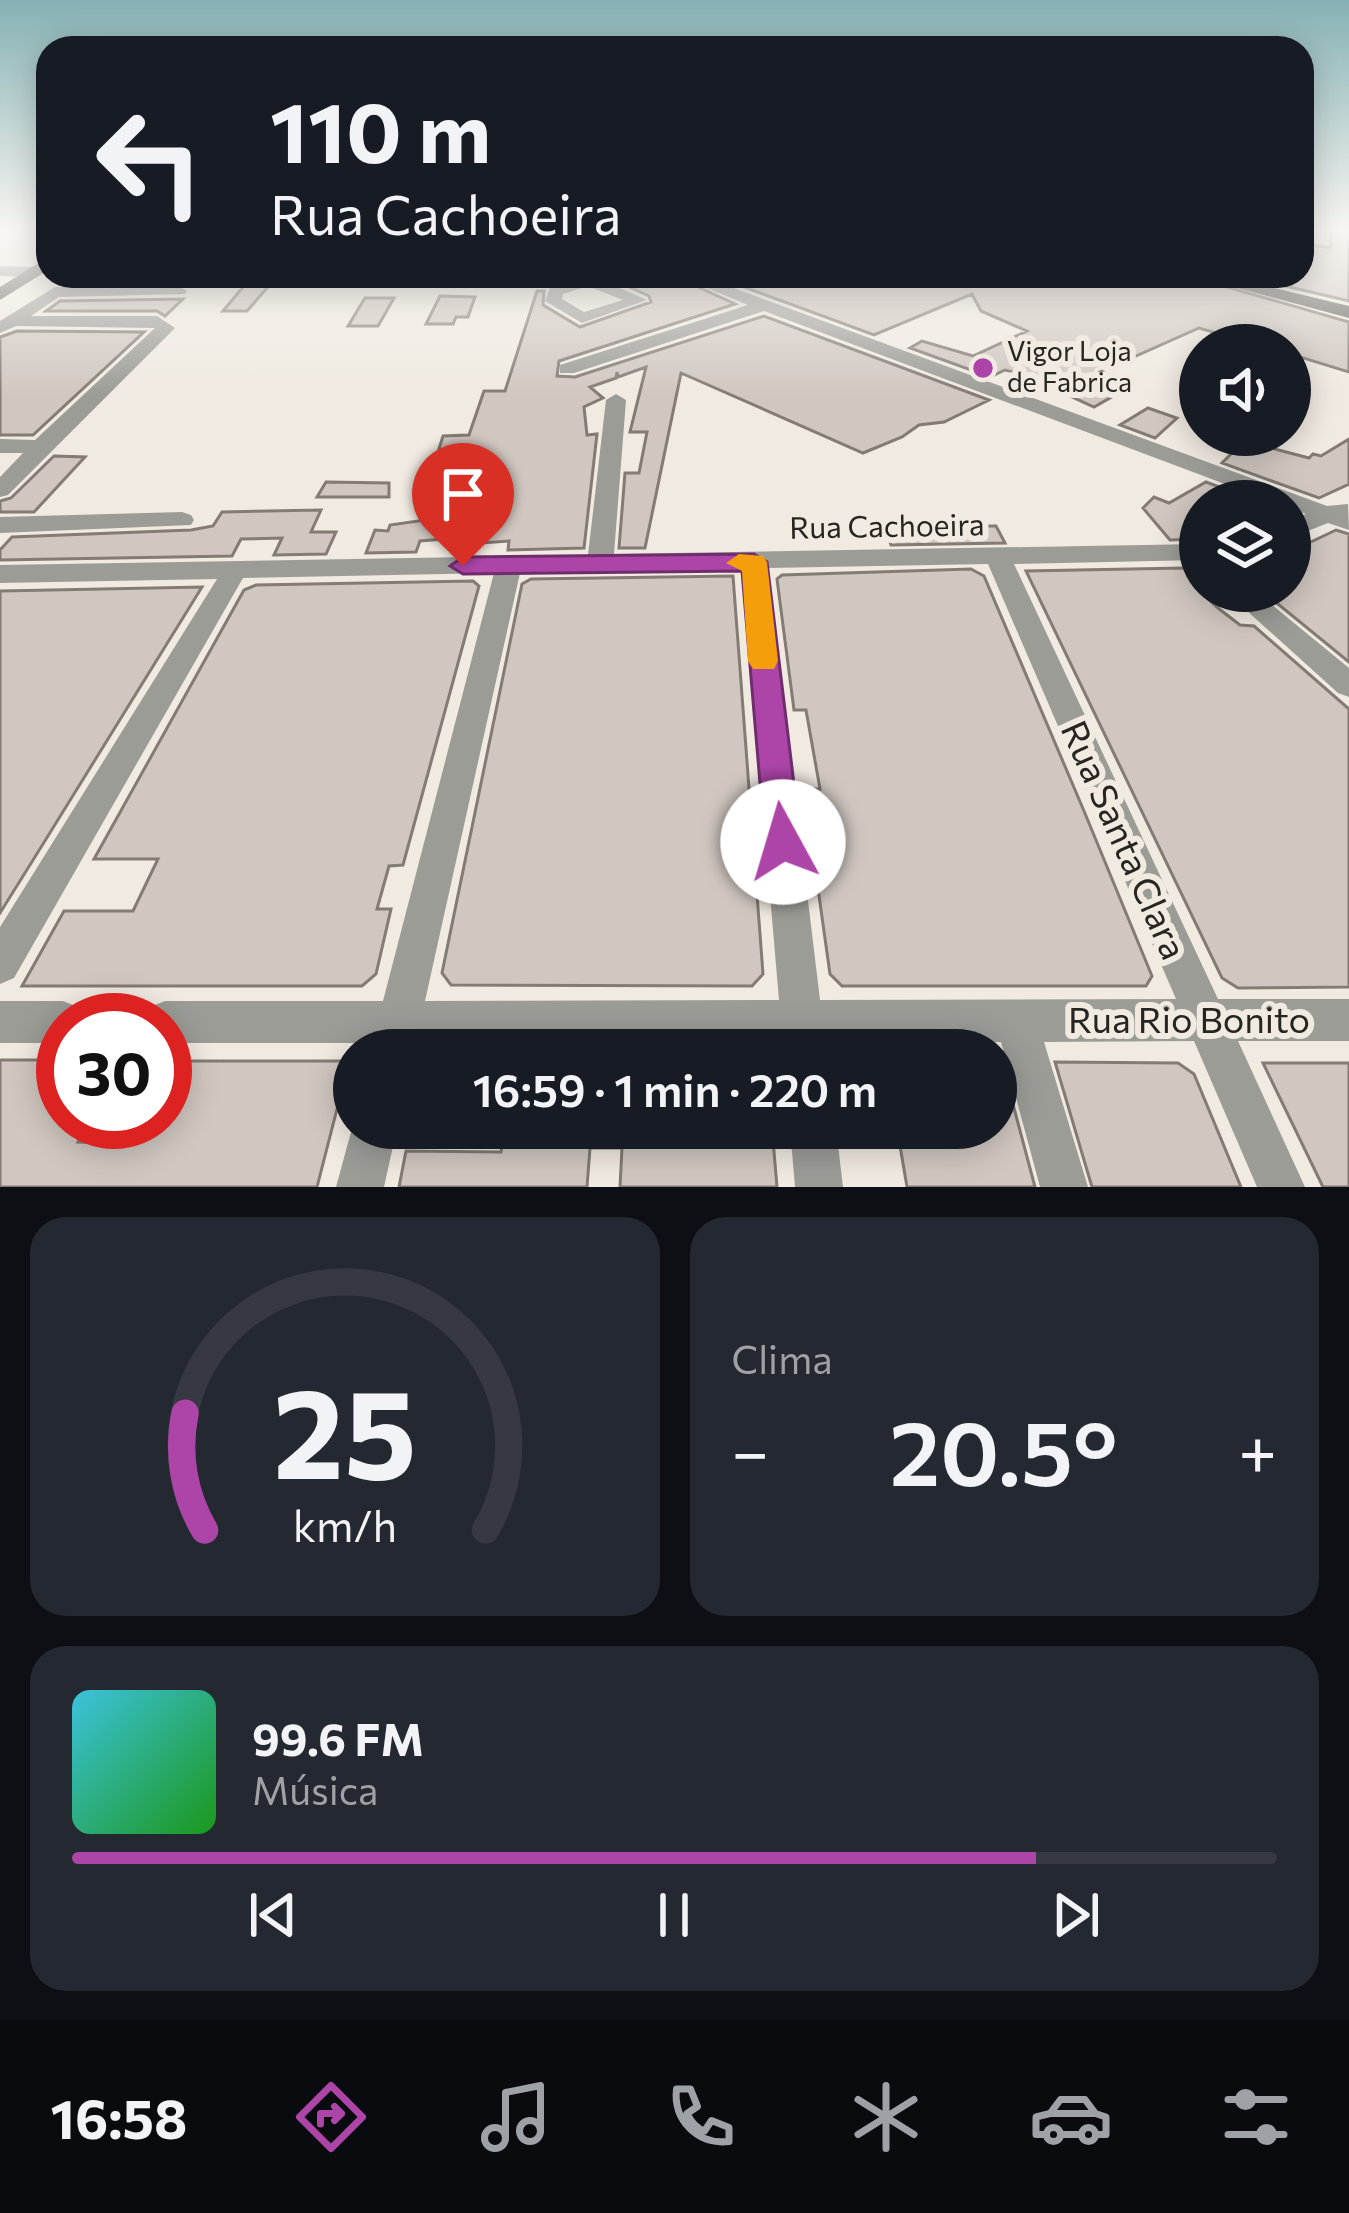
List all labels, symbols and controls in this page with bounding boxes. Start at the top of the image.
text: 110 m [270,78,491,180]
icon: left [72,84,228,240]
text: Rua Cachoeira [270,180,621,246]
map controls [1179,324,1311,612]
button: sound [1179,324,1311,456]
place label: Vigor Loja de Fabrica [1007,334,1132,398]
marker: Vigor Loja de Fabrica [970,355,996,381]
pin [412,443,514,566]
icon: arrive [430,461,496,527]
button: layers [1179,480,1311,612]
street label: Rua Cachoeira [789,504,985,545]
street label: Rua Santa Clara [1054,713,1198,965]
position arrow [720,779,846,905]
speed limit sign: 30 [36,993,192,1149]
street label: Rua Rio Bonito [1068,996,1310,1040]
text: 16:59 · 1 min · 220 m [473,1061,877,1116]
text: Clima [732,1334,833,1382]
text: 25 [273,1352,417,1505]
text: 20.5° [890,1394,1118,1505]
text: − [732,1409,769,1490]
text: + [1238,1409,1277,1490]
text: km/h [293,1497,397,1550]
text: 99.6 FM [252,1710,424,1765]
text: Música [252,1765,378,1813]
icon: previous [240,1882,306,1948]
icon: pause [641,1882,707,1948]
icon: next [1043,1882,1109,1948]
icon: directions [289,2075,373,2159]
icon: music [474,2075,558,2159]
icon: phone [659,2075,743,2159]
icon: climate [844,2075,928,2159]
icon: car [1029,2075,1113,2159]
icon: filters [1214,2075,1298,2159]
text: 16:58 [51,2084,187,2150]

